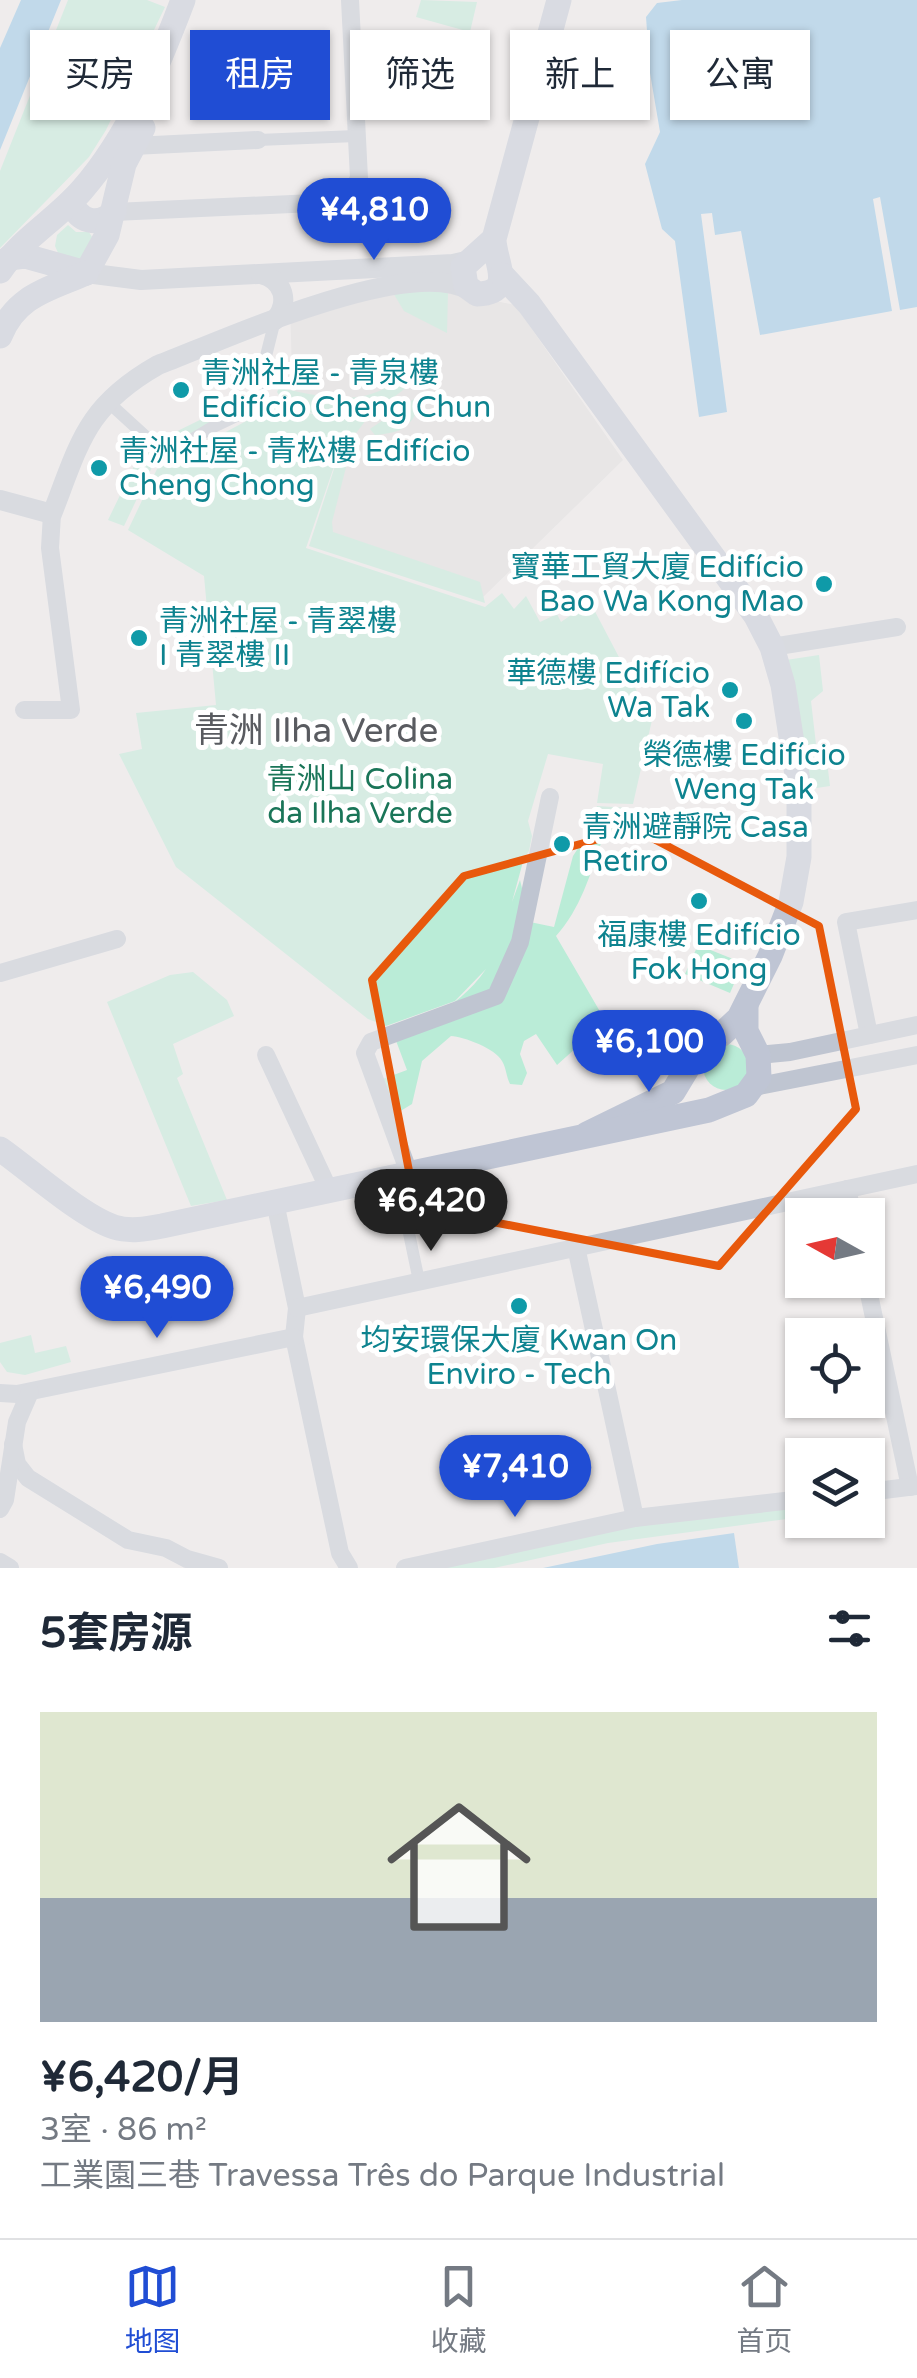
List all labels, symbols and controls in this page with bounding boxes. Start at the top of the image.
chip: 买房 [30,30,170,120]
chip: 租房 [190,30,330,120]
chip: 筛选 [350,30,490,120]
chip: 新上 [510,30,650,120]
chip: 公寓 [670,30,810,120]
pin: ¥4,810 [293,178,455,263]
text: ¥4,810 [319,191,429,229]
place label: 青洲社屋 - 青泉樓 Edifício Cheng Chun [201,355,491,426]
marker: 青洲社屋 - 青泉樓 Edifício Cheng Chun [170,379,192,401]
place label: 青洲社屋 - 青松樓 Edifício Cheng Chong [119,433,470,504]
marker: 青洲社屋 - 青松樓 Edifício Cheng Chong [88,457,110,479]
place label: 寶華工貿大廈 Edifício Bao Wa Kong Mao [510,549,804,620]
marker: 寶華工貿大廈 Edifício Bao Wa Kong Mao [813,573,835,595]
place label: 青洲社屋 - 青翠樓 I 青翠樓 II [159,603,397,674]
marker: 青洲社屋 - 青翠樓 I 青翠樓 II [128,627,150,649]
place label: 華德樓 Edifício Wa Tak [506,655,710,726]
marker: 華德樓 Edifício Wa Tak [719,679,741,701]
district label: 青洲 Ilha Verde [194,710,438,752]
marker: 榮德樓 Edifício Weng Tak [733,710,755,732]
place label: 榮德樓 Edifício Weng Tak [642,737,846,808]
park label: 青洲山 Colina da Ilha Verde [267,761,453,832]
place label: 青洲避靜院 Casa Retiro [582,809,809,880]
marker: 青洲避靜院 Casa Retiro [551,833,573,855]
marker: 福康樓 Edifício Fok Hong [688,890,710,912]
place label: 福康樓 Edifício Fok Hong [597,917,801,988]
pin: ¥6,100 [568,1010,730,1095]
text: ¥6,100 [594,1023,704,1061]
pin: ¥6,420 [350,1169,512,1254]
text: ¥6,420 [376,1182,486,1220]
north arrow [785,1198,885,1298]
map controls [785,1198,885,1538]
pin: ¥6,490 [76,1256,238,1341]
text: ¥6,490 [102,1269,212,1307]
marker: 均安環保大廈 Kwan On Enviro - Tech [508,1295,530,1317]
button: locate [785,1318,885,1418]
place label: 均安環保大廈 Kwan On Enviro - Tech [361,1322,677,1393]
pin: ¥7,410 [434,1435,596,1520]
button: layers [785,1438,885,1538]
text: ¥7,410 [461,1448,569,1486]
icon: filters [822,1601,877,1656]
text: 5套房源 [40,1608,192,1659]
icon: home [369,1777,549,1957]
text: ¥6,420/月 [40,2052,244,2103]
text: 3室 · 86 m² [40,2111,207,2149]
text: 工業園三巷 Travessa Três do Parque Industrial [40,2157,725,2195]
tab: 地图 [125,2259,181,2359]
tab: 收藏 [430,2259,486,2359]
tab: 首页 [736,2259,792,2359]

